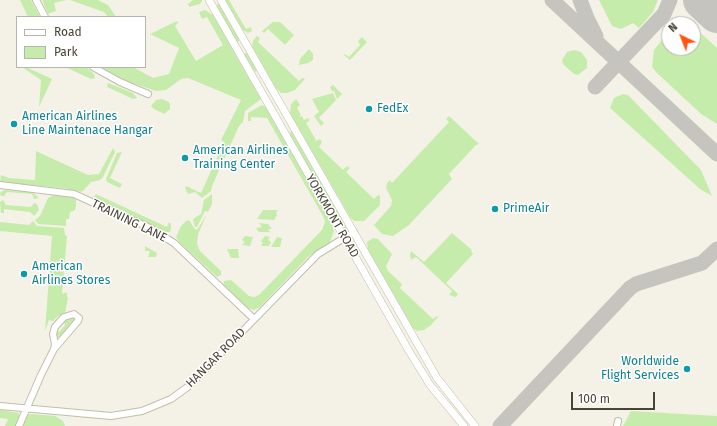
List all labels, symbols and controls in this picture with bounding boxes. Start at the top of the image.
legend [16,16,146,68]
north arrow [661,16,701,56]
text: N [666,20,680,35]
text: Road [54,25,82,39]
text: Park [54,45,78,59]
place label: FedEx [377,102,408,116]
marker: FedEx [364,104,374,114]
place label: American Airlines Line Maintenace Hangar [22,110,153,138]
marker: American Airlines Line Maintenace Hangar [9,119,19,129]
place label: American Airlines Training Center [193,144,288,172]
marker: American Airlines Training Center [180,153,190,163]
street label: YORKMONT ROAD [302,172,362,260]
street label: TRAINING LANE [89,197,169,245]
place label: PrimeAir [503,202,549,216]
marker: PrimeAir [490,204,500,214]
place label: American Airlines Stores [32,260,110,288]
marker: American Airlines Stores [19,269,29,279]
street label: HANGAR ROAD [183,325,249,391]
place label: Worldwide Flight Services [601,355,679,383]
marker: Worldwide Flight Services [682,364,692,374]
scale bar [573,384,657,410]
text: 100 m [578,392,610,406]

